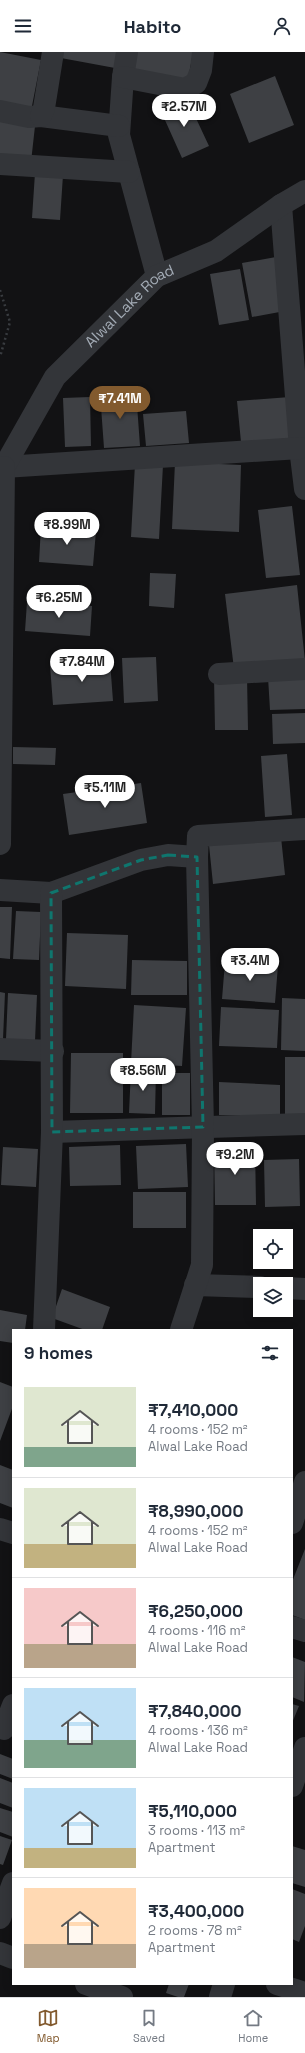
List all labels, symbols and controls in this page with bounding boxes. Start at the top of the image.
icon: menu [12,15,34,37]
text: Habito [124,15,181,38]
icon: person [271,15,293,37]
pin: ₹2.57M [151,94,217,128]
text: ₹2.57M [161,98,207,115]
street label: Alwal Lake Road [81,260,177,351]
pin: ₹7.41M [87,386,153,420]
text: ₹7.41M [98,390,142,407]
pin: ₹8.99M [34,512,100,546]
text: ₹8.99M [43,516,91,533]
pin: ₹6.25M [26,585,92,619]
text: ₹6.25M [36,589,82,606]
pin: ₹7.84M [49,649,115,683]
text: ₹7.84M [59,653,105,670]
pin: ₹5.11M [72,775,138,809]
text: ₹5.11M [84,779,126,796]
pin: ₹3.4M [222,948,278,982]
text: ₹3.4M [230,952,270,969]
pin: ₹8.56M [110,1058,176,1092]
text: ₹8.56M [119,1062,167,1079]
pin: ₹9.2M [207,1142,263,1176]
text: ₹9.2M [215,1146,255,1163]
map controls [253,1229,293,1317]
button: locate [253,1229,293,1269]
button: layers [253,1277,293,1317]
text: 9 homes [24,1342,93,1364]
icon: filters [259,1342,281,1364]
text: ₹7,410,000 [148,1399,238,1421]
icon: home [56,1403,104,1451]
text: 4 rooms · 152 m² [148,1421,248,1438]
text: Alwal Lake Road [148,1438,248,1455]
text: ₹8,990,000 [148,1500,243,1522]
icon: home [56,1504,104,1552]
text: 4 rooms · 152 m² [148,1522,248,1539]
text: Alwal Lake Road [148,1539,248,1556]
text: ₹6,250,000 [148,1600,243,1622]
icon: home [56,1604,104,1652]
text: 4 rooms · 116 m² [148,1622,245,1639]
text: Alwal Lake Road [148,1639,248,1656]
text: ₹7,840,000 [148,1700,242,1722]
icon: home [56,1704,104,1752]
text: 4 rooms · 136 m² [148,1722,248,1739]
text: Alwal Lake Road [148,1739,248,1756]
text: ₹5,110,000 [148,1800,237,1822]
icon: home [56,1804,104,1852]
text: 3 rooms · 113 m² [148,1822,245,1839]
text: Apartment [148,1839,216,1856]
text: ₹3,400,000 [148,1900,244,1922]
icon: home [56,1904,104,1952]
text: 2 rooms · 78 m² [148,1922,242,1939]
text: Apartment [148,1939,216,1956]
tab: Map [37,2007,60,2045]
tab: Saved [133,2007,165,2045]
tab: Home [238,2007,268,2045]

